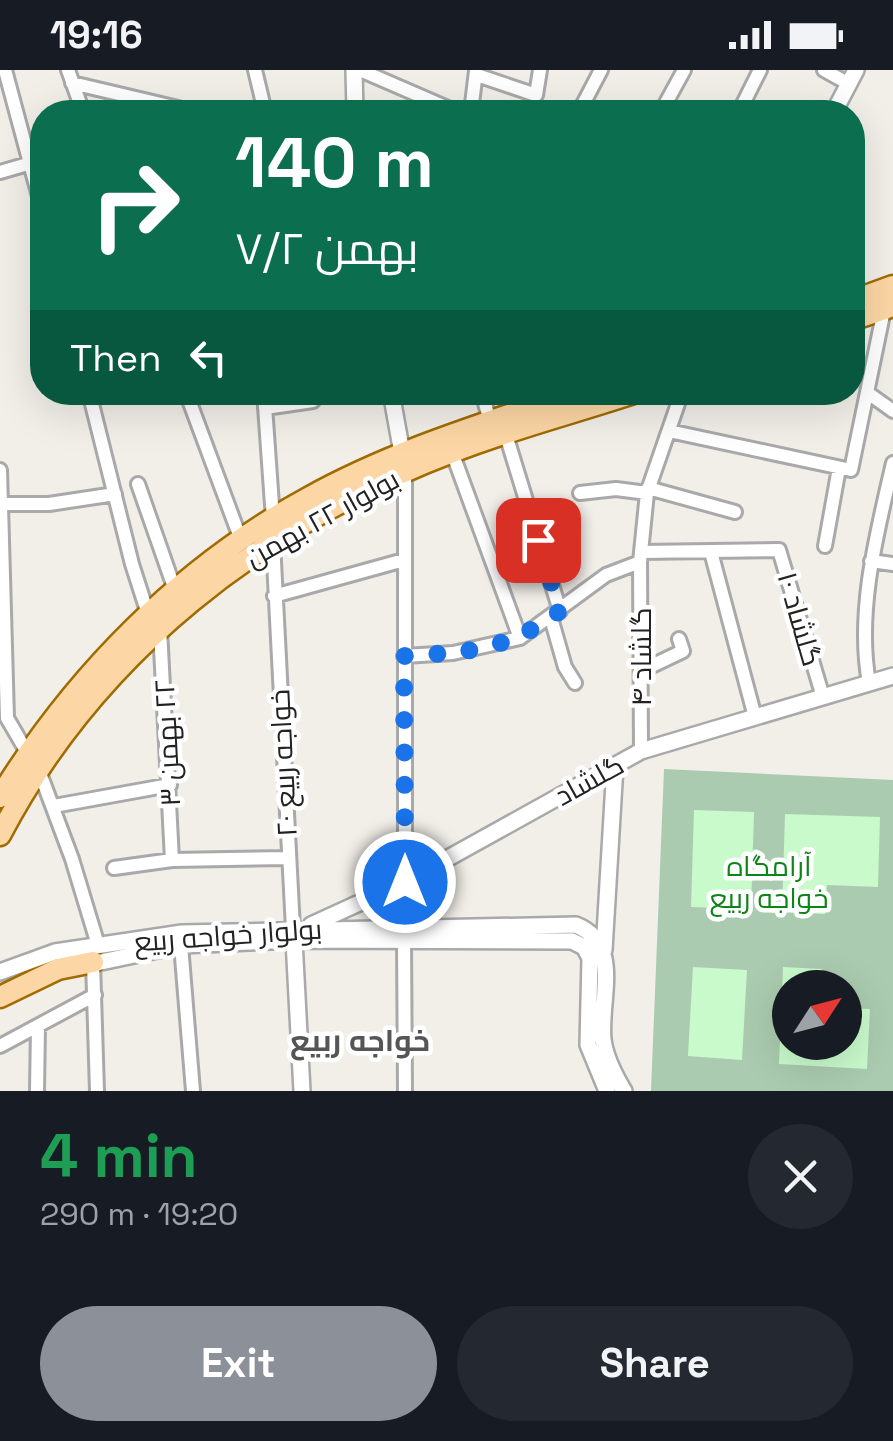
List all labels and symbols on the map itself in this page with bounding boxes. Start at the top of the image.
street label: بولوار ۲۲ بهمن [239,461,405,575]
pin [496,498,581,583]
street label: گلشاد ۱۰ [769,568,831,670]
street label: گلشاد ۴ [623,607,659,707]
street label: ٢٢ بهمن ۳ [146,679,188,807]
street label: خواجه ربیع ۲۰ [261,688,306,838]
street label: گلشاد [548,746,630,814]
position arrow [353,830,457,934]
park label: آرامگاه خواجه ربیع [710,848,828,917]
street label: بولوار خواجه ربیع [133,910,323,961]
north arrow [772,970,862,1060]
district label: خواجه ربیع [290,1021,430,1061]

